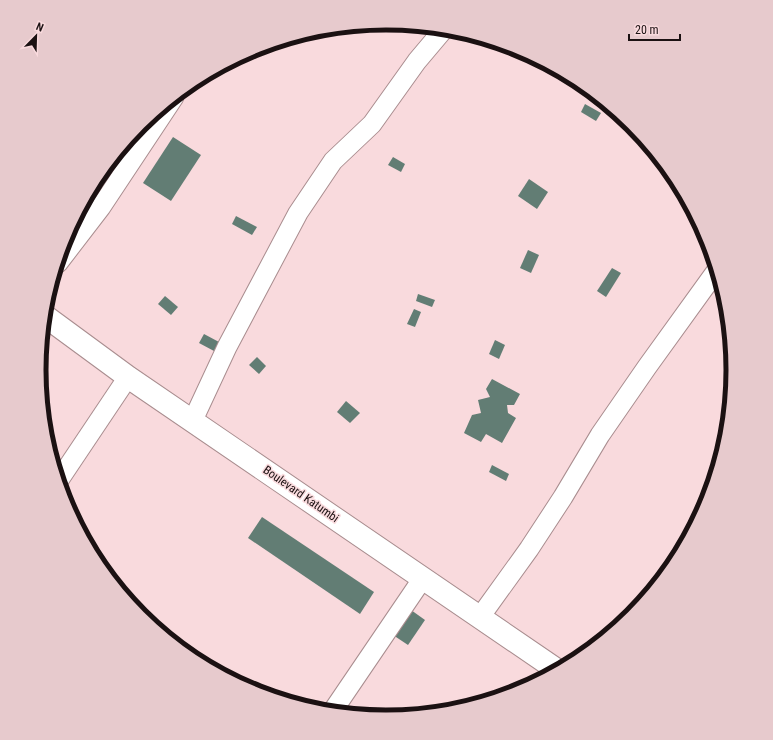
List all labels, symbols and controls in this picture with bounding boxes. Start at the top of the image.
north arrow [16,16,56,56]
scale bar [629,16,680,42]
text: N [34,20,46,35]
text: 20 m [635,23,659,37]
street label: Boulevard Katumbi [261,463,341,525]

